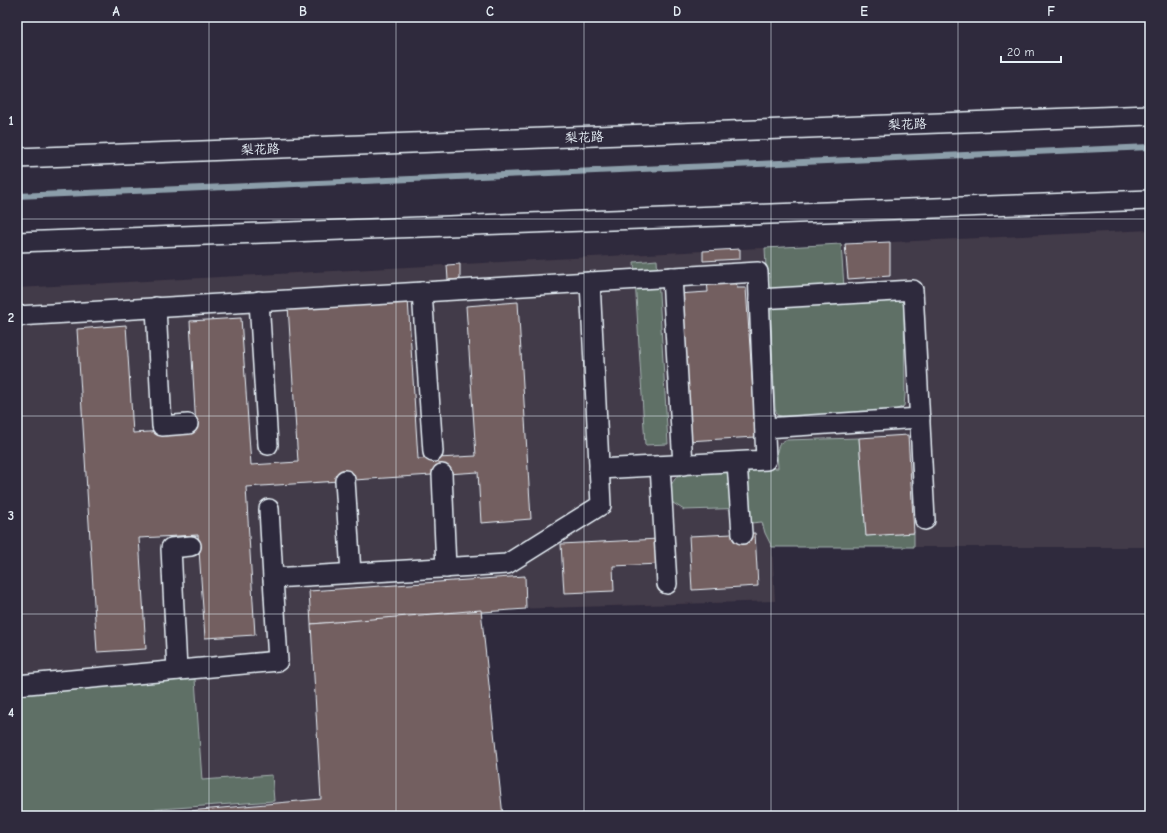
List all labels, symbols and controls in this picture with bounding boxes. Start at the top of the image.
text: A [112,4,120,19]
text: B [299,4,307,19]
text: C [486,4,494,19]
text: D [673,4,681,19]
text: E [860,4,868,19]
text: F [1047,4,1055,19]
scale bar [1001,38,1061,64]
text: 20 m [1007,45,1035,59]
text: 1 [8,113,14,128]
street label: 梨花路 [887,116,927,132]
street label: 梨花路 [564,129,604,145]
street label: 梨花路 [240,141,280,157]
text: 2 [8,310,14,325]
text: 3 [8,508,14,523]
text: 4 [8,705,14,720]

